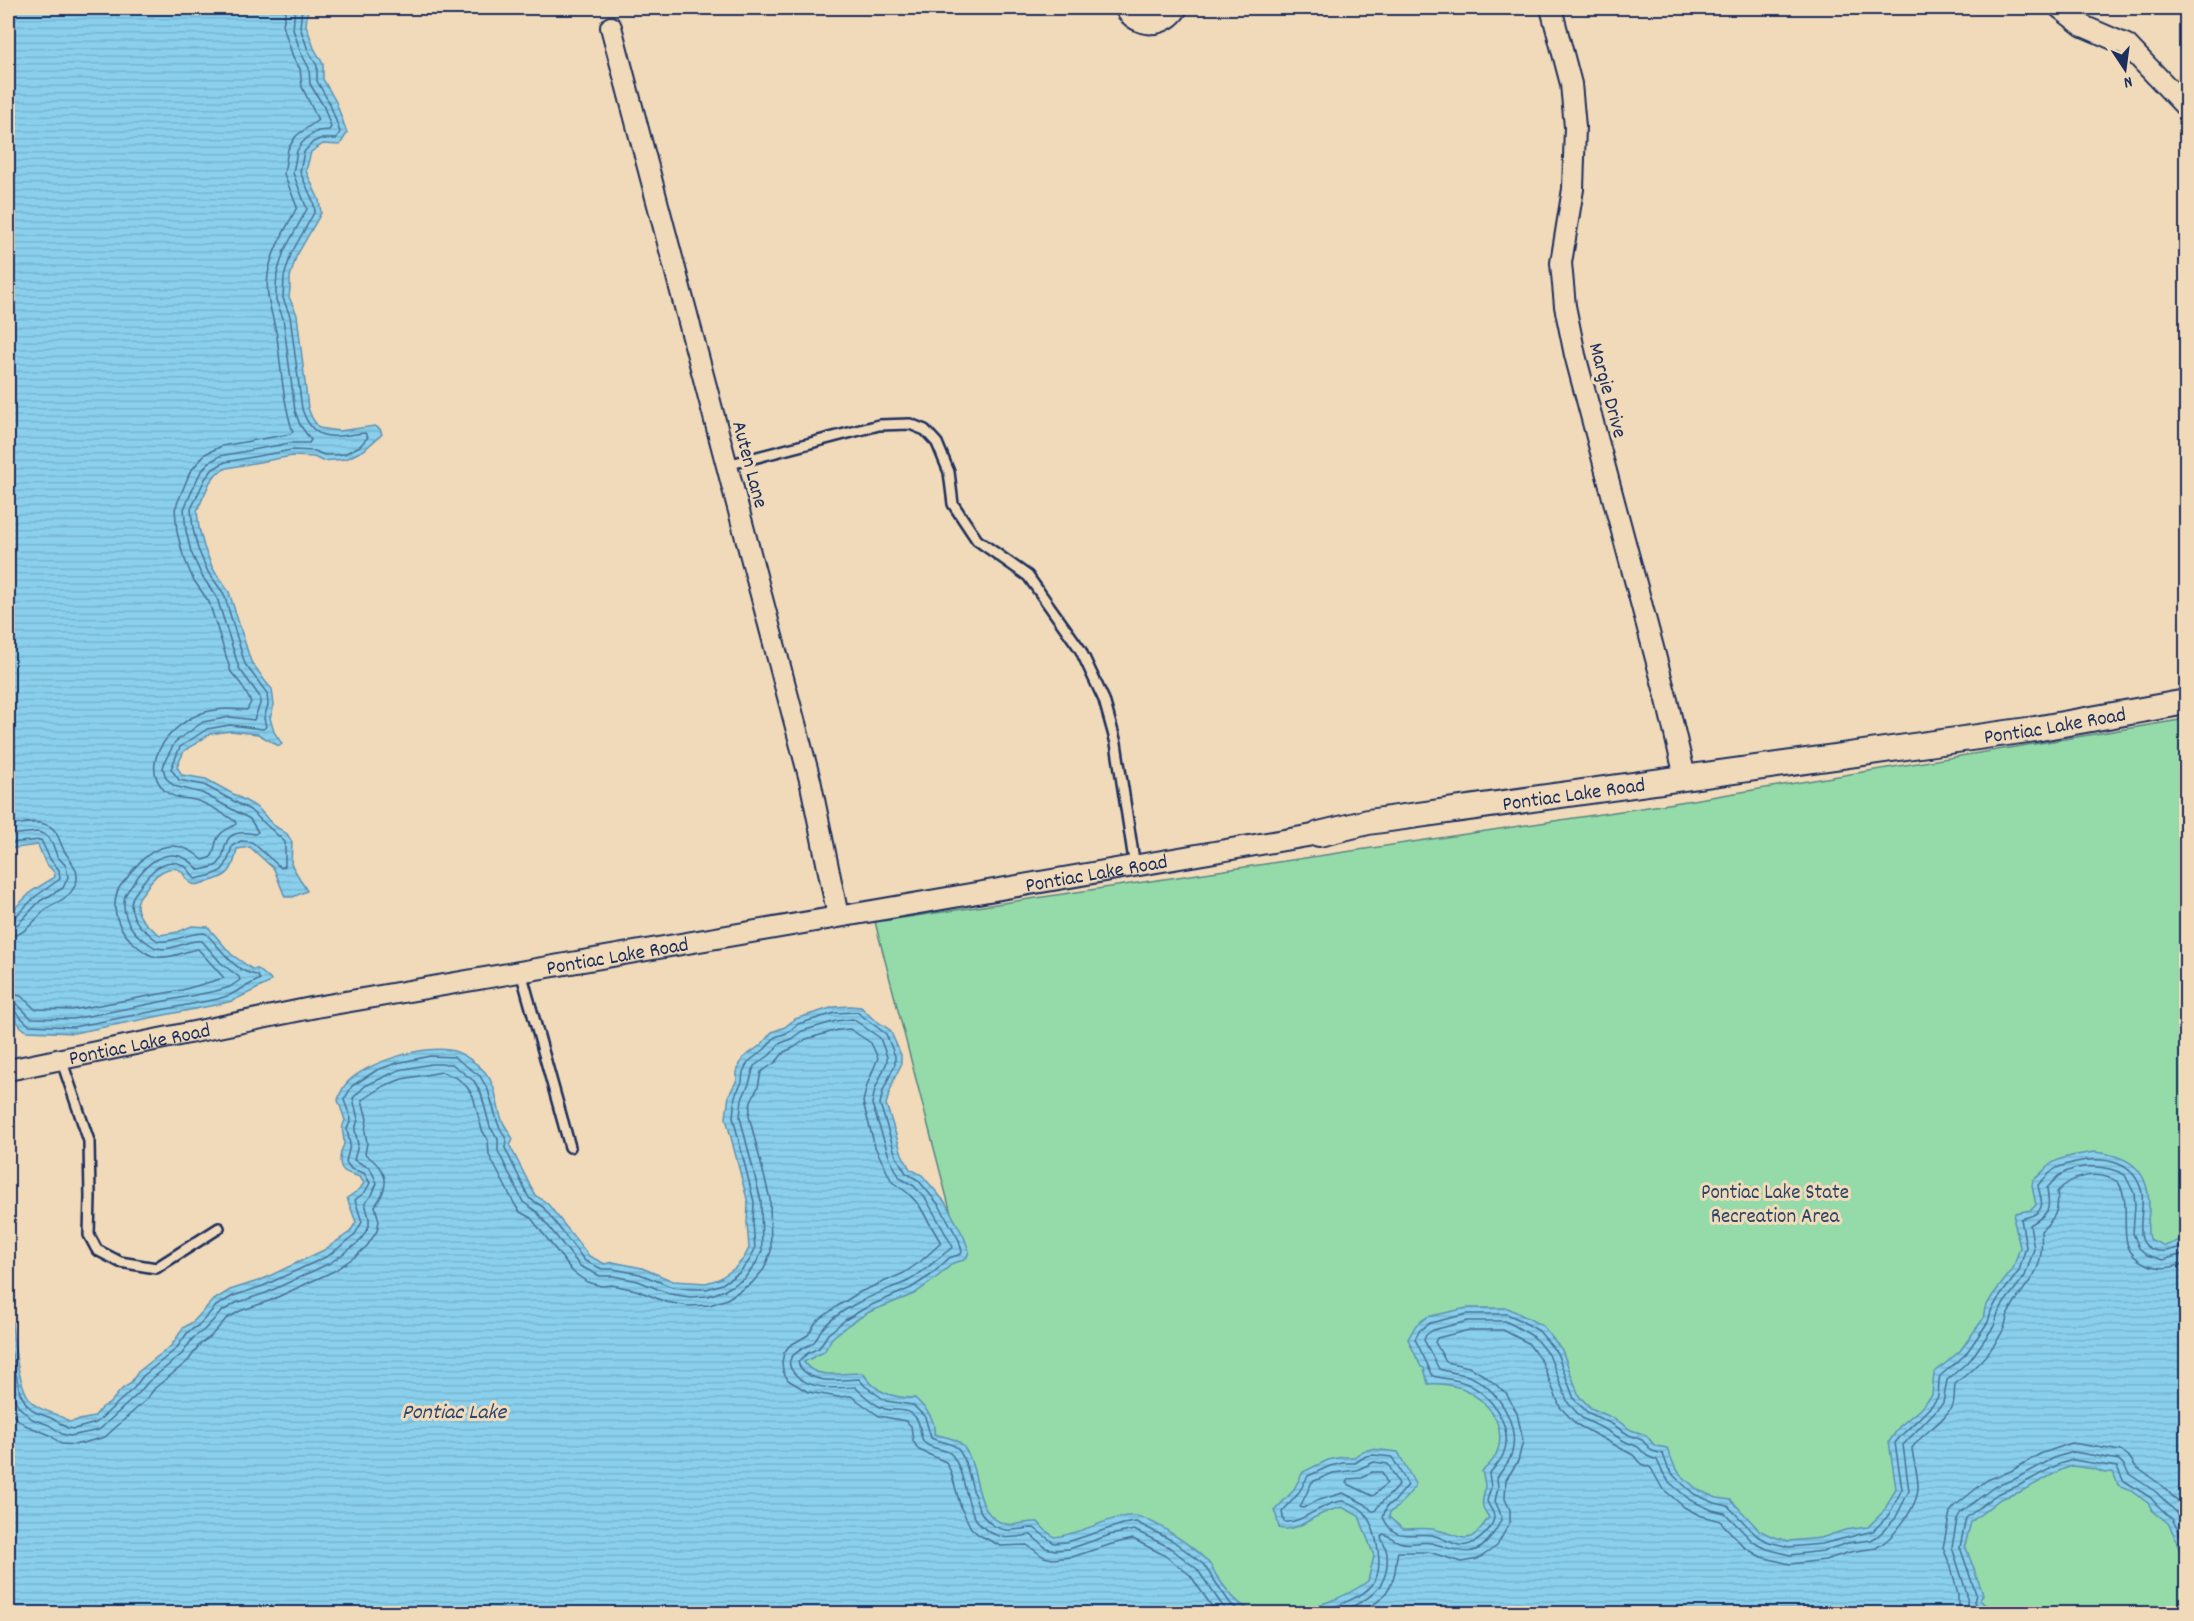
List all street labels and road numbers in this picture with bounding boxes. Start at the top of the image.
street label: Margie Drive [1579,340,1633,442]
street label: Auten Lane [722,418,774,512]
street label: Pontiac Lake Road [1982,701,2129,754]
street label: Pontiac Lake Road [1501,772,1647,821]
street label: Pontiac Lake Road [1023,848,1170,902]
street label: Pontiac Lake Road [544,931,691,985]
street label: Pontiac Lake Road [66,1017,213,1075]

